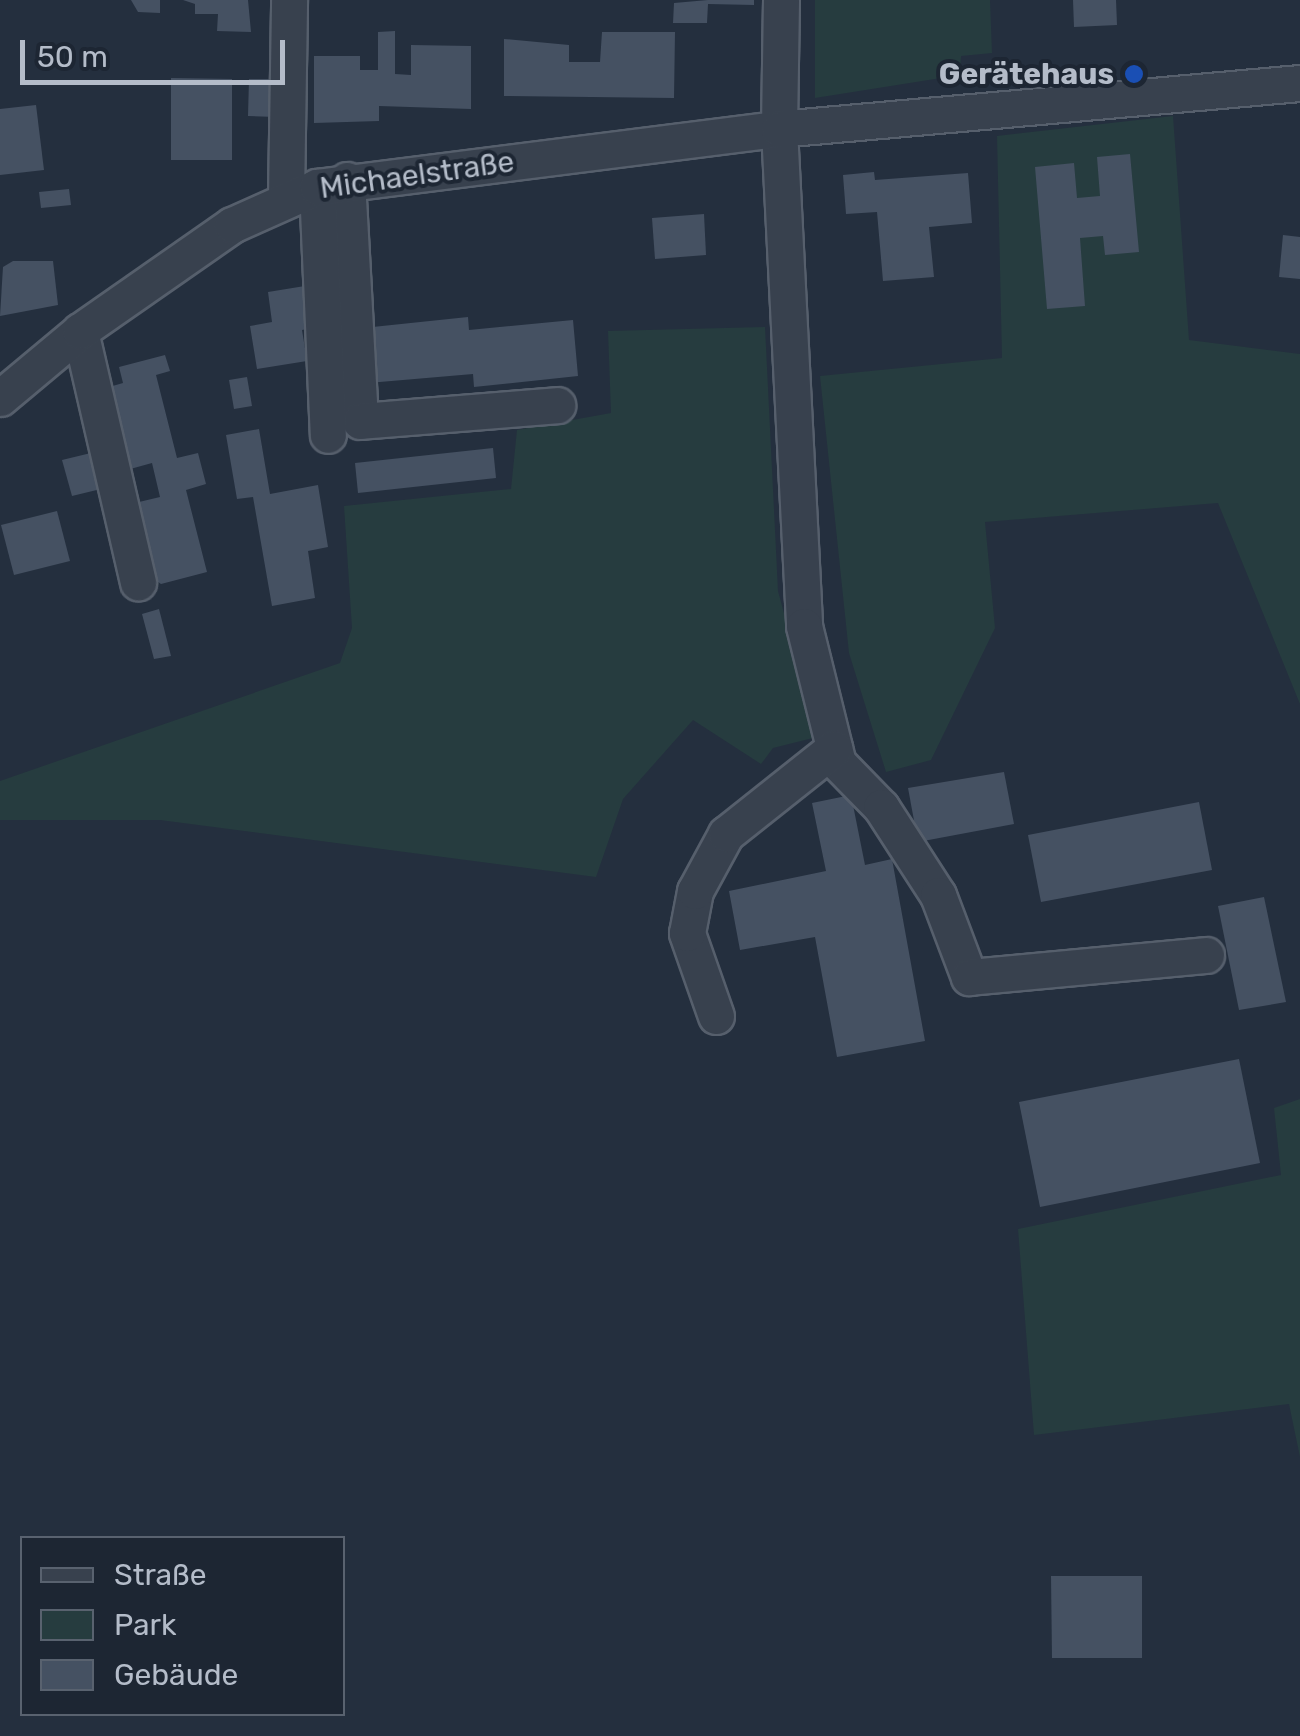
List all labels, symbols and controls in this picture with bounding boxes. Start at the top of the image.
scale bar [25,20,290,82]
text: 50 m [37,39,108,75]
place label: Gerätehaus [939,56,1114,92]
marker: Gerätehaus [1123,63,1145,85]
street label: Michaelstraße [318,144,516,206]
legend [20,1536,345,1716]
text: Straße [114,1557,207,1593]
text: Park [114,1607,176,1643]
text: Gebäude [114,1657,238,1693]

